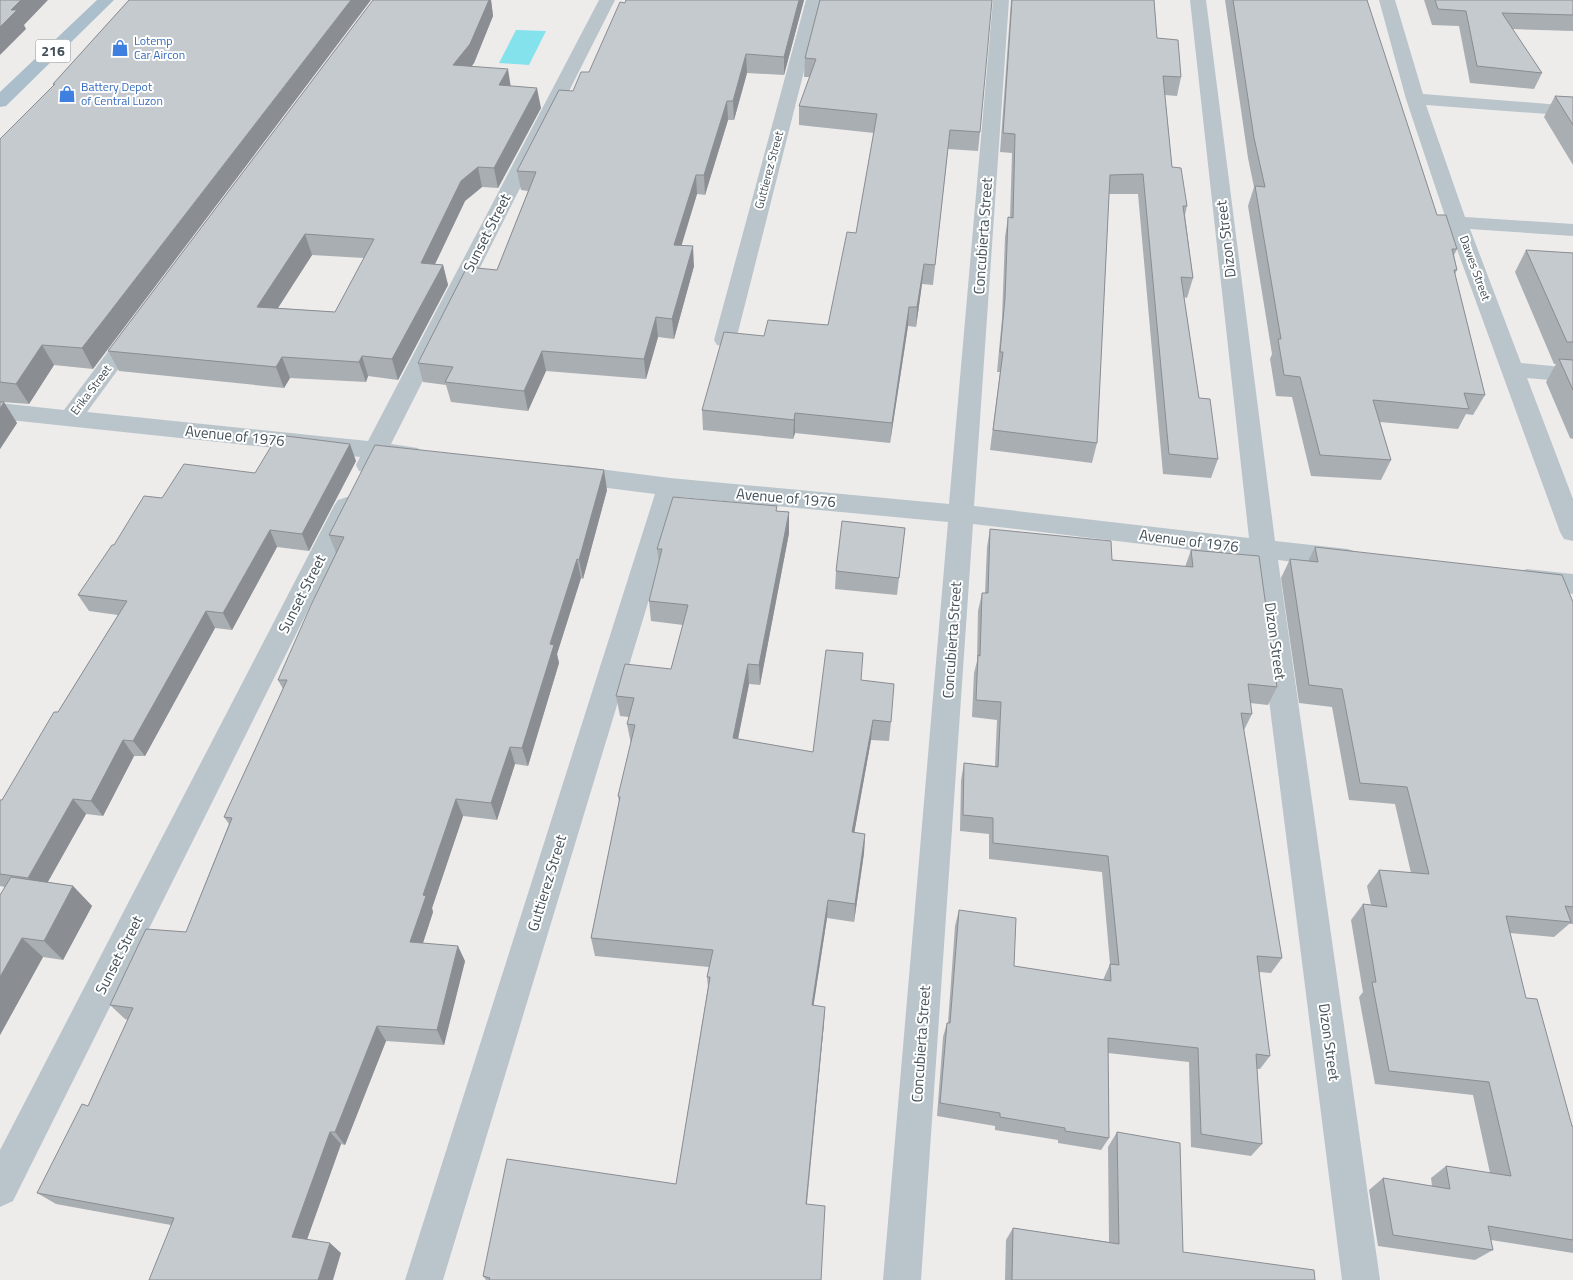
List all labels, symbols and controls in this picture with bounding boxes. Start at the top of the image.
place label: Lotemp Car Aircon [134,31,185,64]
shop icon: Lotemp Car Aircon [110,38,130,58]
road number: 216 [36,40,70,62]
place label: Battery Depot of Central Luzon [81,77,163,110]
shop icon: Battery Depot of Central Luzon [57,84,77,104]
street label: Guttierez Street [749,128,788,211]
street label: Concubierta Street [967,176,998,295]
street label: Sunset Street [457,189,517,276]
street label: Dizon Street [1209,198,1242,279]
street label: Dawes Street [1455,233,1496,304]
street label: Erika Street [65,360,116,419]
street label: Avenue of 1976 [184,419,286,452]
street label: Avenue of 1976 [735,482,837,513]
street label: Avenue of 1976 [1138,523,1240,558]
street label: Sunset Street [272,550,332,637]
street label: Concubierta Street [936,580,967,699]
street label: Dizon Street [1259,601,1292,682]
street label: Guttierez Street [521,831,572,934]
street label: Sunset Street [89,911,149,998]
street label: Concubierta Street [905,984,936,1103]
street label: Dizon Street [1313,1002,1346,1083]

